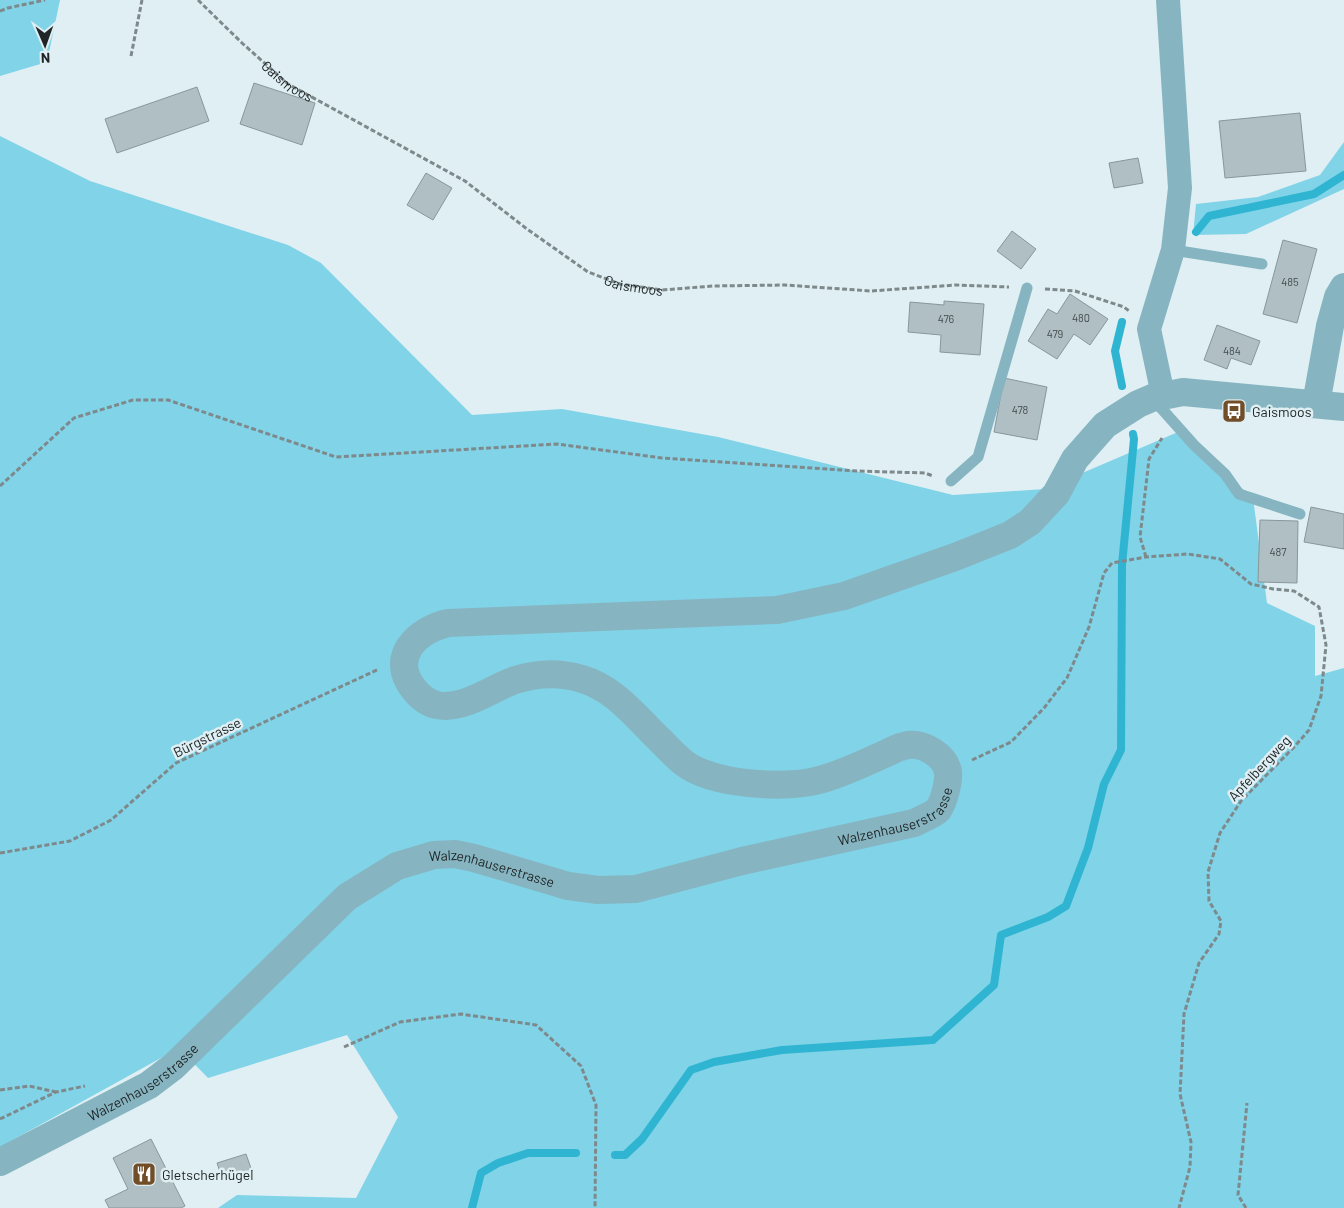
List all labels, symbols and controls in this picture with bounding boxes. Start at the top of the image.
north arrow [20,20,70,70]
text: N [41,50,50,67]
street label: Gaismoos [259,56,317,105]
street label: Gaismoos [602,270,665,299]
house number: 485 [1281,275,1299,288]
house number: 480 [1072,311,1090,324]
house number: 476 [938,312,955,325]
house number: 479 [1047,327,1064,340]
house number: 484 [1223,344,1241,357]
bus stop icon: Gaismoos [1221,398,1247,424]
house number: 478 [1012,403,1029,416]
place label: Gaismoos [1252,403,1312,420]
house number: 487 [1270,545,1287,558]
street label: Bürgstrasse [170,713,244,761]
street label: Apfelbergweg [1224,732,1294,804]
street label: Walzenhauserstrasse [836,785,955,848]
street label: Walzenhauserstrasse [428,845,557,890]
street label: Walzenhauserstrasse [84,1039,201,1124]
restaurant icon: Gletscherhügel [131,1161,157,1187]
place label: Gletscherhügel [162,1166,254,1183]

